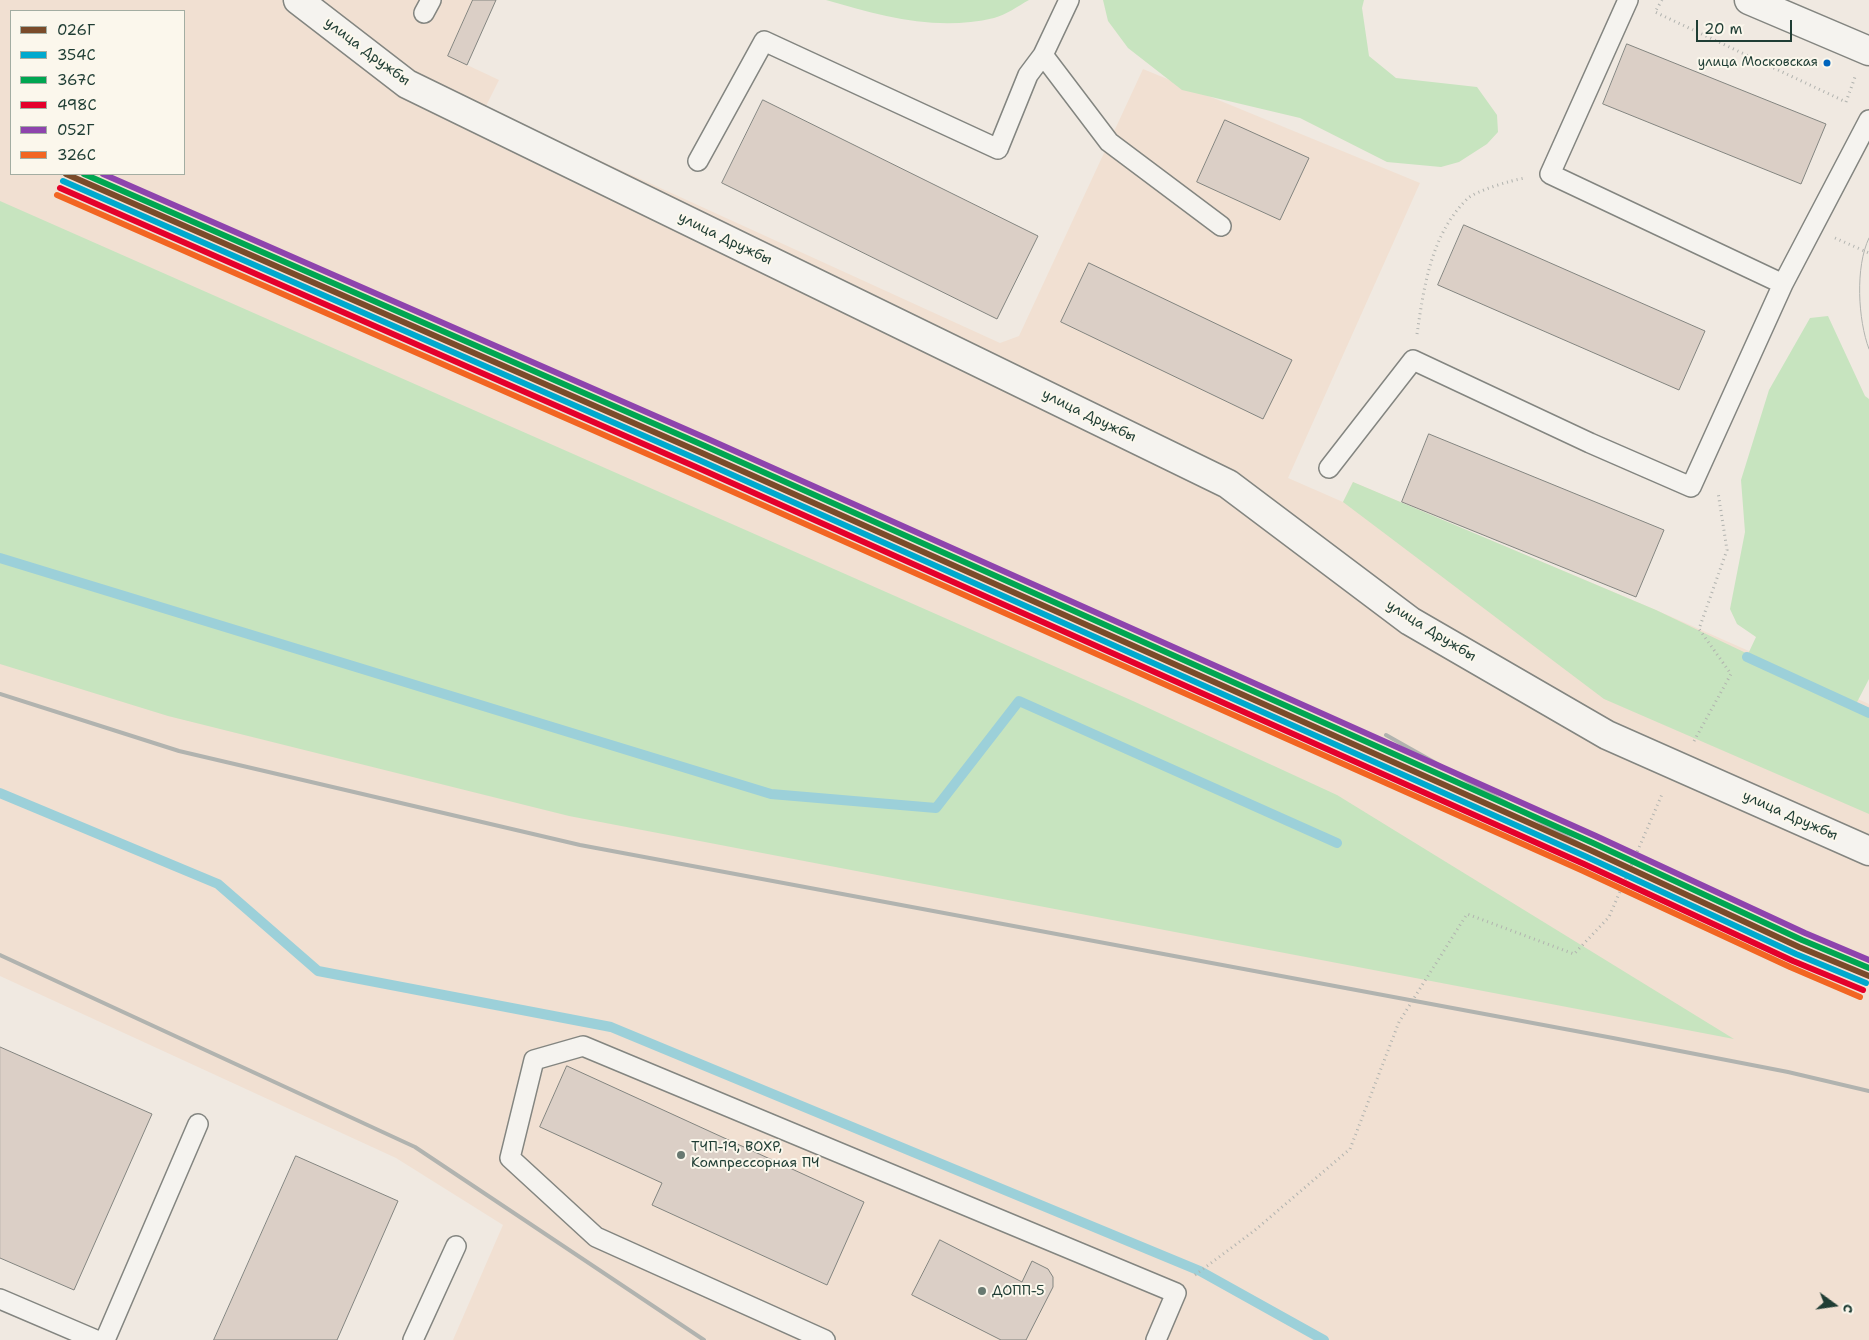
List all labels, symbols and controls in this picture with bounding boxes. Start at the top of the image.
legend [10,10,185,175]
scale bar [1699,10,1795,42]
street label: улица Дружбы [321,14,413,90]
text: 20 m [1704,19,1743,39]
text: 026Г [57,20,95,40]
text: 354С [57,45,96,65]
place label: улица Московская [1698,55,1818,71]
marker: улица Московская [1822,58,1832,68]
text: 367С [57,70,96,90]
text: 498С [57,95,97,115]
text: 052Г [57,120,94,140]
text: 326С [57,145,96,165]
street label: улица Дружбы [675,209,775,269]
street label: улица Дружбы [1039,386,1139,446]
street label: улица Дружбы [1383,597,1479,665]
street label: улица Дружбы [1740,787,1840,845]
place label: ТЧП-19, ВОХР, Компрессорная ПЧ [691,1139,820,1172]
marker: ТЧП-19, ВОХР, Компрессорная ПЧ [675,1149,687,1161]
north arrow [1809,1280,1859,1330]
place label: ДОПП-5 [992,1283,1045,1299]
marker: ДОПП-5 [976,1285,988,1297]
text: С [1839,1302,1858,1315]

